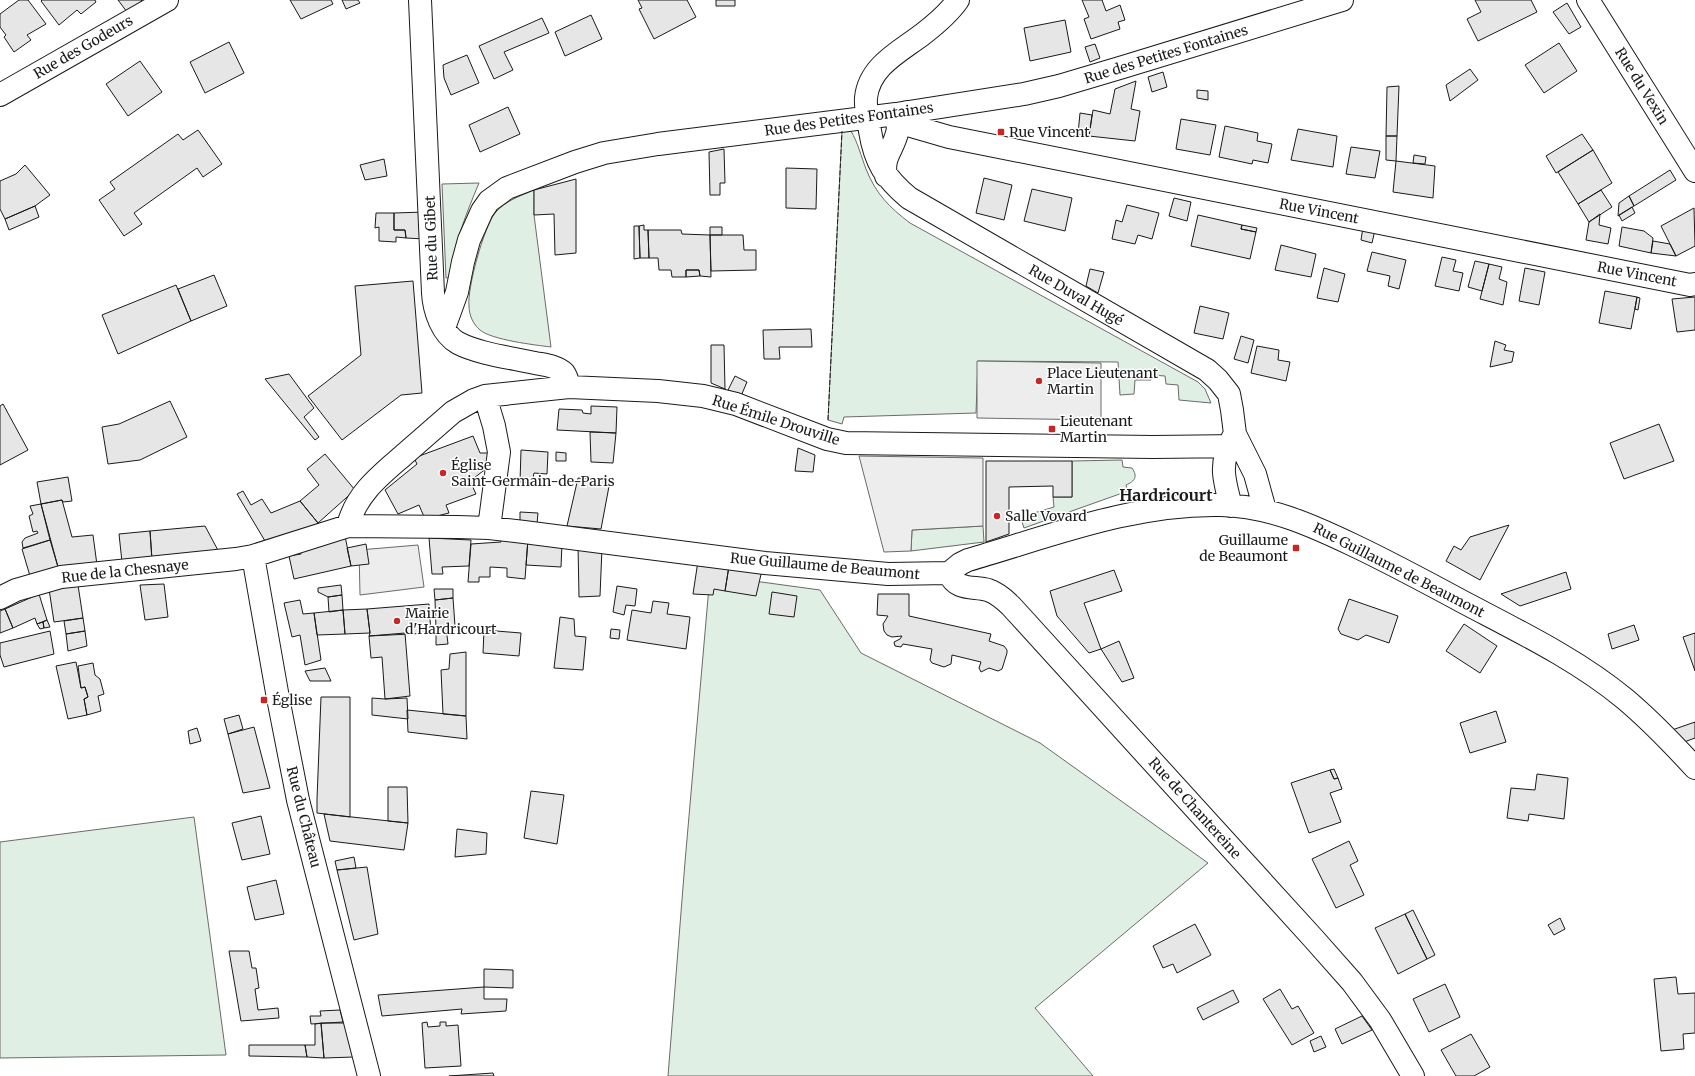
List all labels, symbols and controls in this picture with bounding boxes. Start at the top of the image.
street label: Rue des Godeurs [30,11,136,83]
street label: Rue des Petites Fontaines [1082,20,1250,88]
street label: Rue du Vexin [1611,44,1673,128]
street label: Rue des Petites Fontaines [763,98,935,140]
place label: Rue Vincent [1009,123,1090,141]
marker: Rue Vincent [996,127,1006,137]
street label: Rue Vincent [1278,194,1361,228]
street label: Rue du Gibet [420,195,441,281]
street label: Rue Vincent [1596,257,1679,291]
street label: Rue Duval Hugé [1025,261,1127,329]
place label: Place Lieutenant Martin [1047,364,1159,398]
marker: Place Lieutenant Martin [1034,376,1044,386]
street label: Rue Émile Drouville [710,391,842,449]
place label: Lieutenant Martin [1060,412,1133,446]
marker: Lieutenant Martin [1047,424,1057,434]
place label: Église Saint-Germain-de-Paris [451,456,615,490]
marker: Église Saint-Germain-de-Paris [438,468,448,478]
district label: Hardricourt [1119,485,1213,505]
place label: Salle Vovard [1005,507,1087,525]
marker: Salle Vovard [992,511,1002,521]
street label: Rue Guillaume de Beaumont [1310,519,1488,621]
place label: Guillaume de Beaumont [1199,531,1289,565]
marker: Guillaume de Beaumont [1291,543,1301,553]
street label: Rue Guillaume de Beaumont [729,549,921,583]
street label: Rue de la Chesnaye [61,555,189,587]
place label: Mairie d'Hardricourt [405,604,497,638]
marker: Mairie d'Hardricourt [392,616,402,626]
place label: Église [272,691,312,709]
marker: Église [259,695,269,705]
street label: Rue de Chantereine [1145,754,1245,862]
street label: Rue du Château [283,764,325,870]

